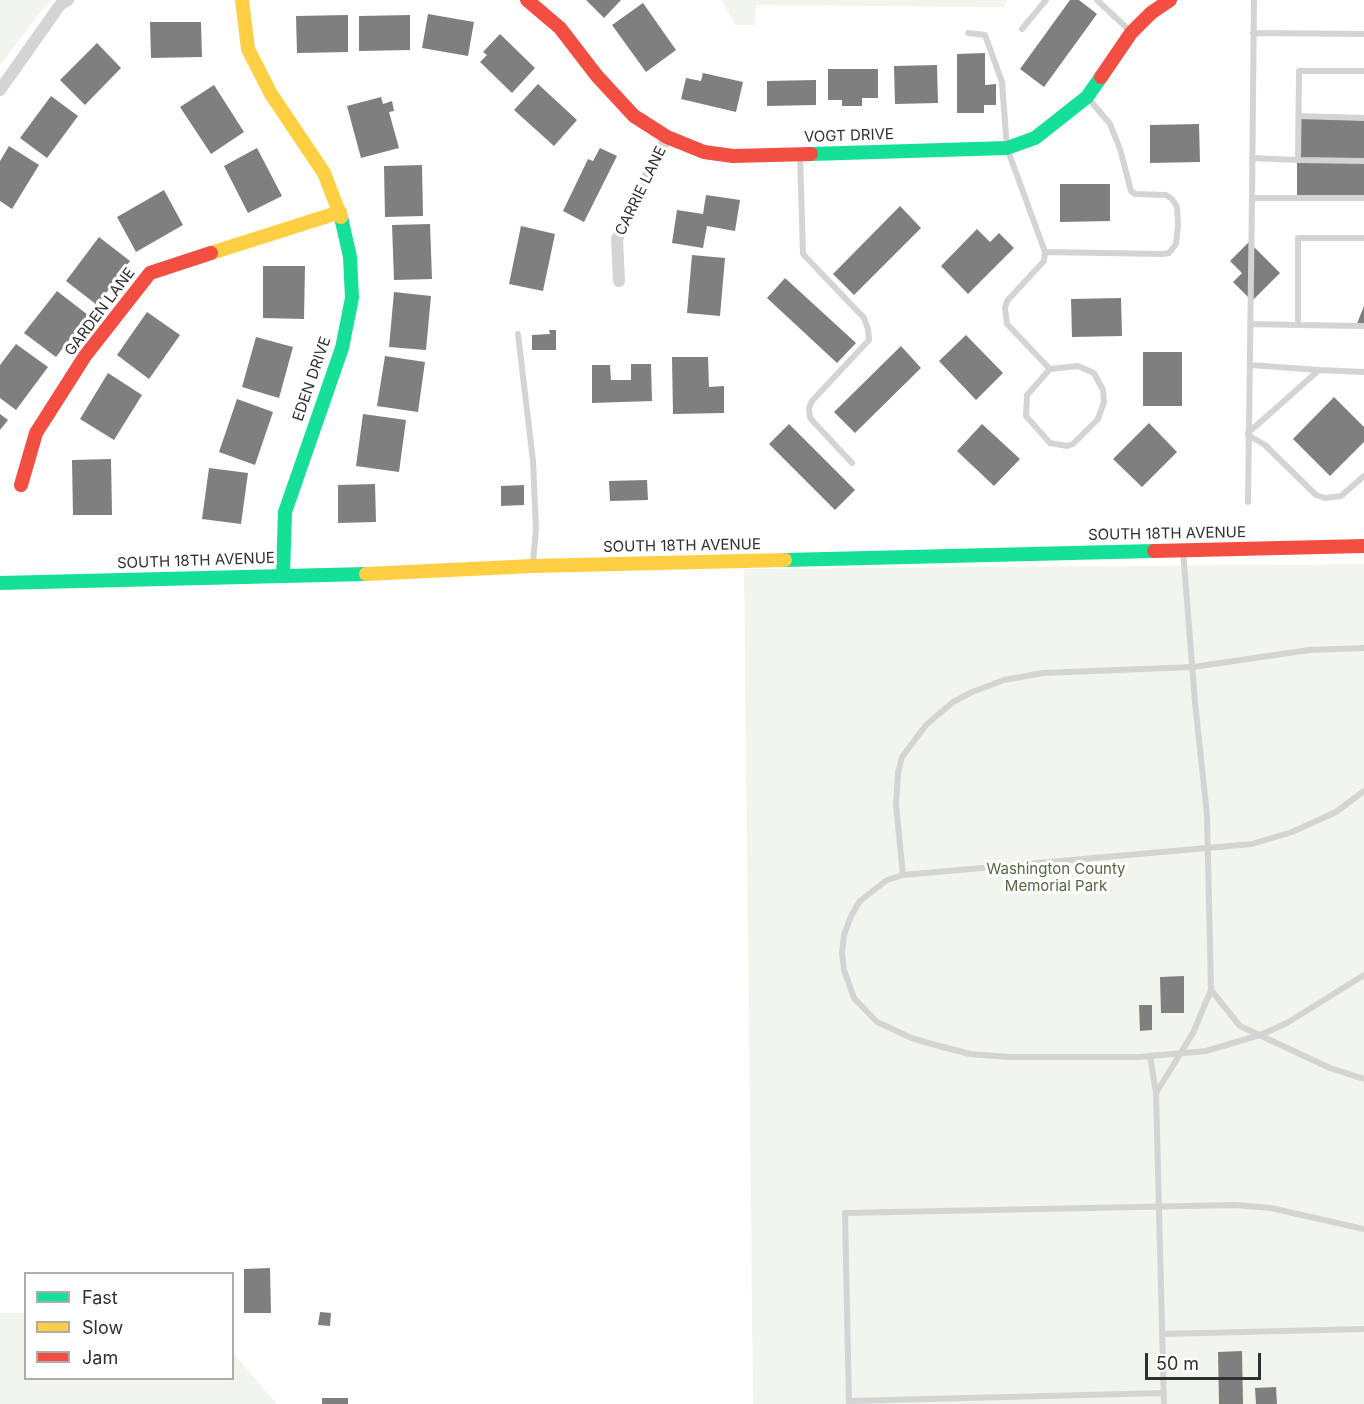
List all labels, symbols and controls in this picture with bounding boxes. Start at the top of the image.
street label: VOGT DRIVE [804,125,894,147]
street label: CARRIE LANE [612,144,670,238]
street label: GARDEN LANE [61,265,139,359]
street label: EDEN DRIVE [289,334,335,424]
street label: SOUTH 18TH AVENUE [1088,524,1246,544]
street label: SOUTH 18TH AVENUE [603,536,761,556]
street label: SOUTH 18TH AVENUE [117,549,275,573]
park label: Washington County Memorial Park [986,860,1126,895]
legend [24,1272,234,1380]
text: Fast [82,1287,118,1308]
text: Slow [82,1317,123,1338]
scale bar [1148,1341,1264,1379]
text: Jam [82,1347,118,1368]
text: 50 m [1156,1353,1199,1374]

